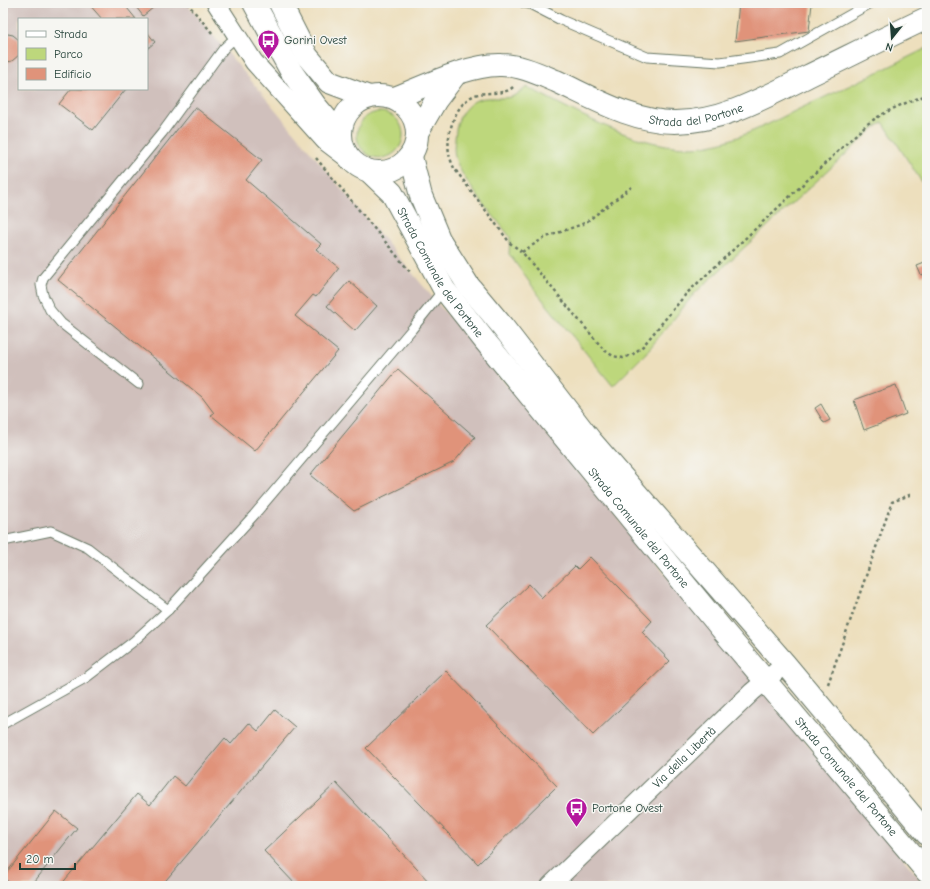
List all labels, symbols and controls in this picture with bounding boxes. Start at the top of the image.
legend [18,18,148,90]
north arrow [872,18,912,58]
text: Strada [54,27,87,41]
bus stop icon: Gorini Ovest [256,27,282,60]
place label: Gorini Ovest [284,33,347,47]
text: N [884,40,895,54]
text: Parco [54,47,83,61]
text: Edificio [54,67,91,81]
street label: Strada del Portone [648,101,745,129]
street label: Strada Comunale del Portone [394,205,486,340]
street label: Strada Comunale del Portone [585,465,692,591]
street label: Strada Comunale del Portone [792,714,900,839]
street label: Via della Libertà [650,724,719,791]
bus stop icon: Portone Ovest [564,795,590,828]
place label: Portone Ovest [592,801,663,815]
scale bar [20,845,75,871]
text: 20 m [26,852,54,866]

